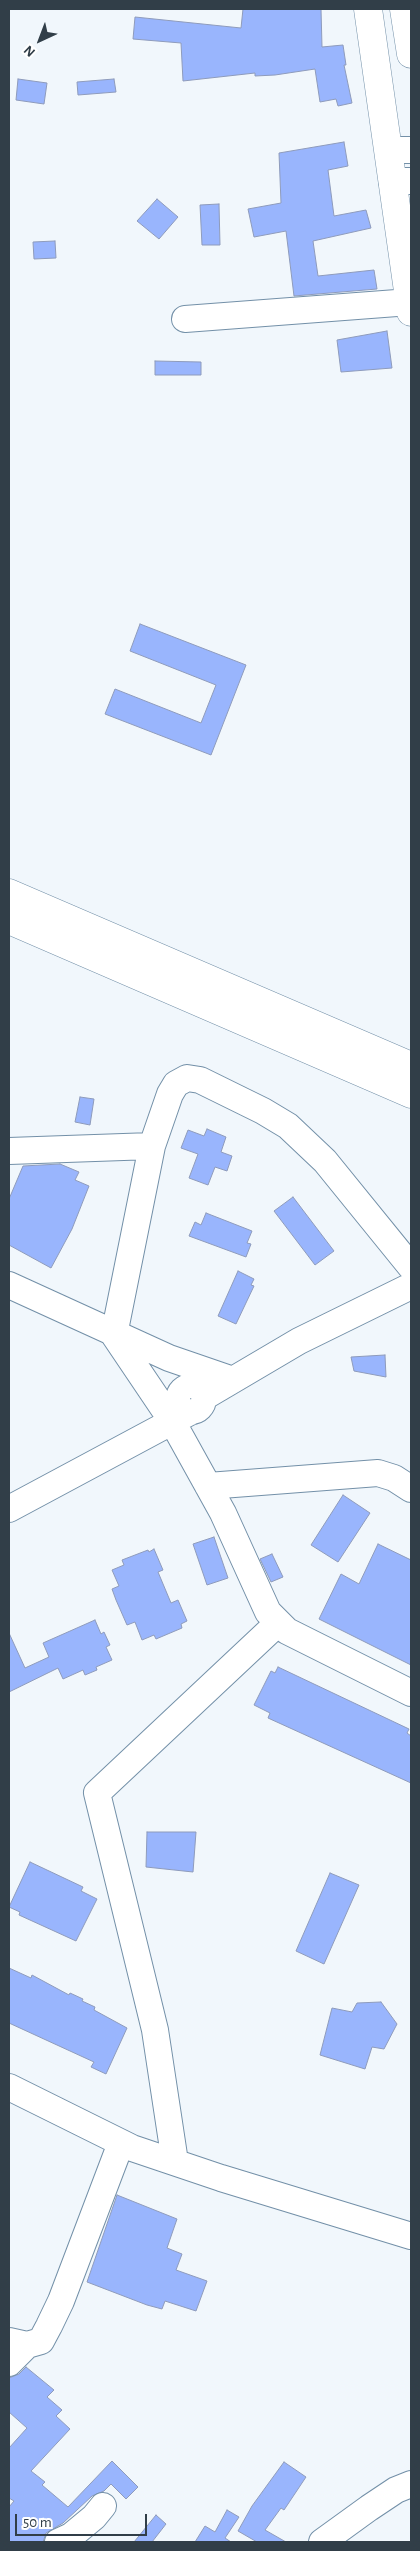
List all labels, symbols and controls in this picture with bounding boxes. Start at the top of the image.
north arrow [15,15,65,65]
text: N [21,43,38,59]
scale bar [18,2504,150,2536]
text: 50 m [23,2515,52,2530]

